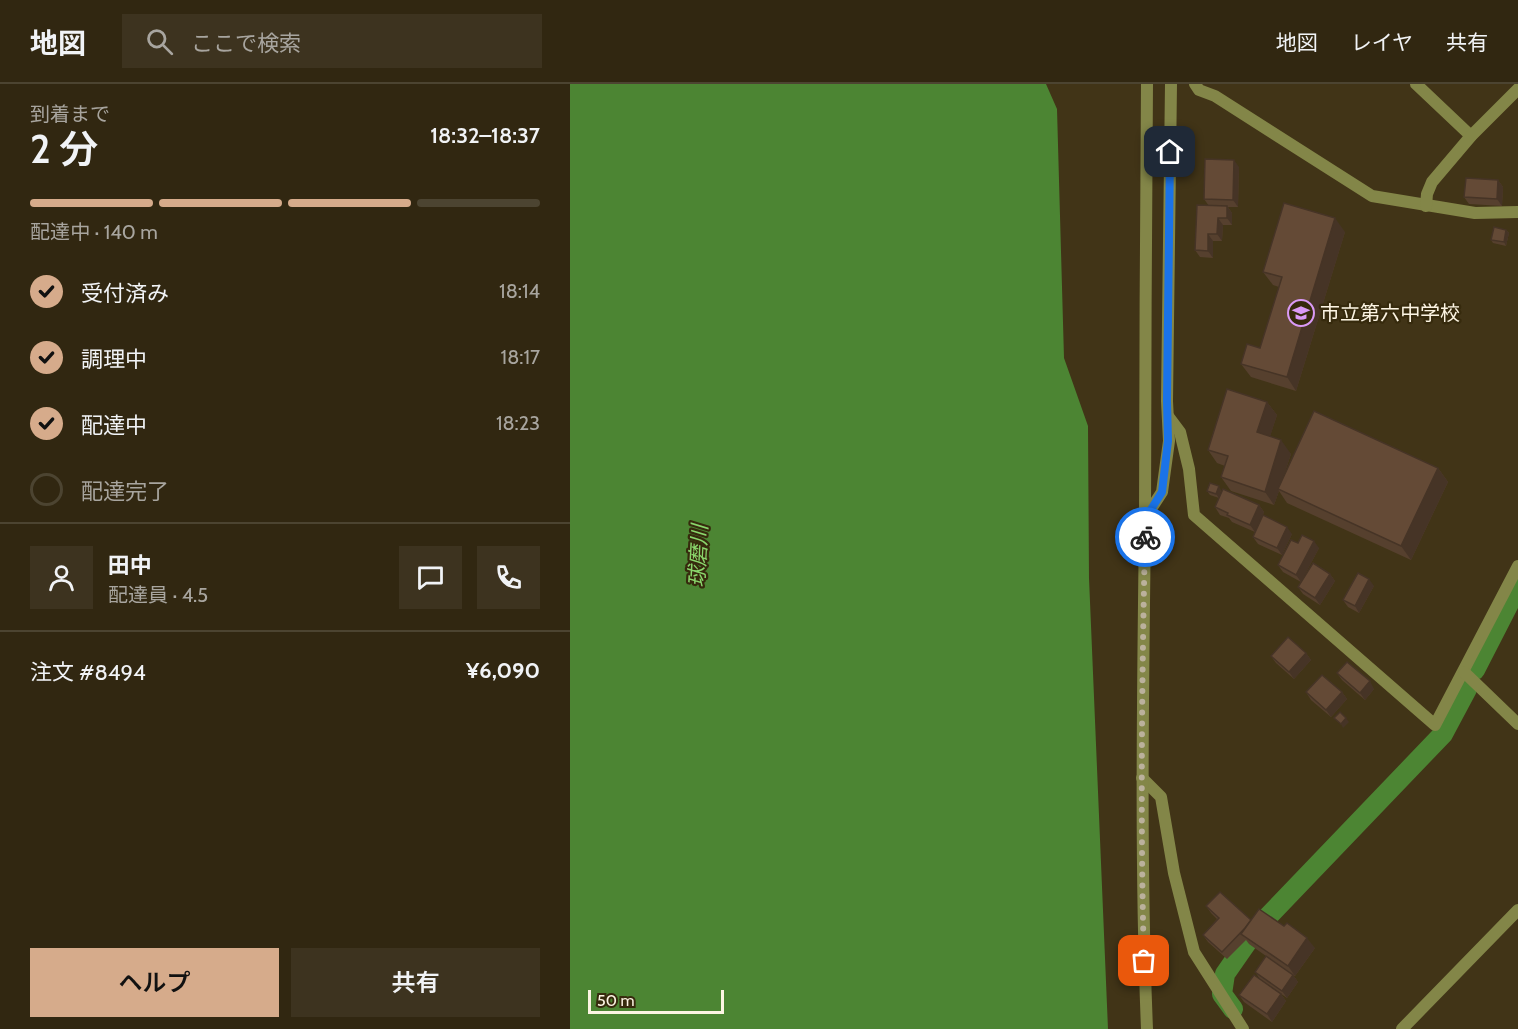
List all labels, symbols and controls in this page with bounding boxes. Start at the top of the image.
search box [122,14,542,68]
icon: search [143,25,176,58]
text: 地図 [30,26,86,60]
text: ここで検索 [191,30,301,57]
text: 地図 [1276,30,1318,55]
text: レイヤ [1351,30,1413,55]
text: 共有 [1446,30,1488,55]
text: 到着まで [30,102,110,126]
text: 18:32–18:37 [430,122,540,149]
text: 2 分 [30,125,98,173]
pin [1144,126,1195,177]
icon: home [1153,135,1186,168]
text: 配達中 · 140 m [30,220,158,244]
icon: check [30,275,63,308]
text: 18:14 [499,279,540,303]
text: 受付済み [81,280,169,307]
school or university icon: 市立第六中学校 [1286,298,1316,328]
place label: 市立第六中学校 [1320,301,1460,325]
icon: check [30,341,63,374]
text: 18:17 [501,345,540,369]
text: 調理中 [81,346,147,373]
icon: check [30,407,63,440]
text: 18:23 [496,411,540,435]
text: 配達中 [81,412,147,439]
text: 配達完了 [81,478,169,505]
courier [1115,507,1175,567]
icon: bike [1129,521,1162,554]
water label: 球磨川 [684,522,712,588]
button: person [30,546,93,609]
button: chat [399,546,462,609]
button: phone [477,546,540,609]
text: 田中 [108,552,152,579]
text: 配達員 · 4.5 [108,583,208,607]
text: ¥6,090 [466,657,540,684]
text: 注文 #8494 [30,659,146,686]
pin [1118,935,1169,986]
icon: bag [1127,944,1160,977]
button: ヘルプ [30,948,279,1017]
button: 共有 [291,948,540,1017]
scale bar [588,987,724,1014]
text: 50 m [597,991,634,1010]

